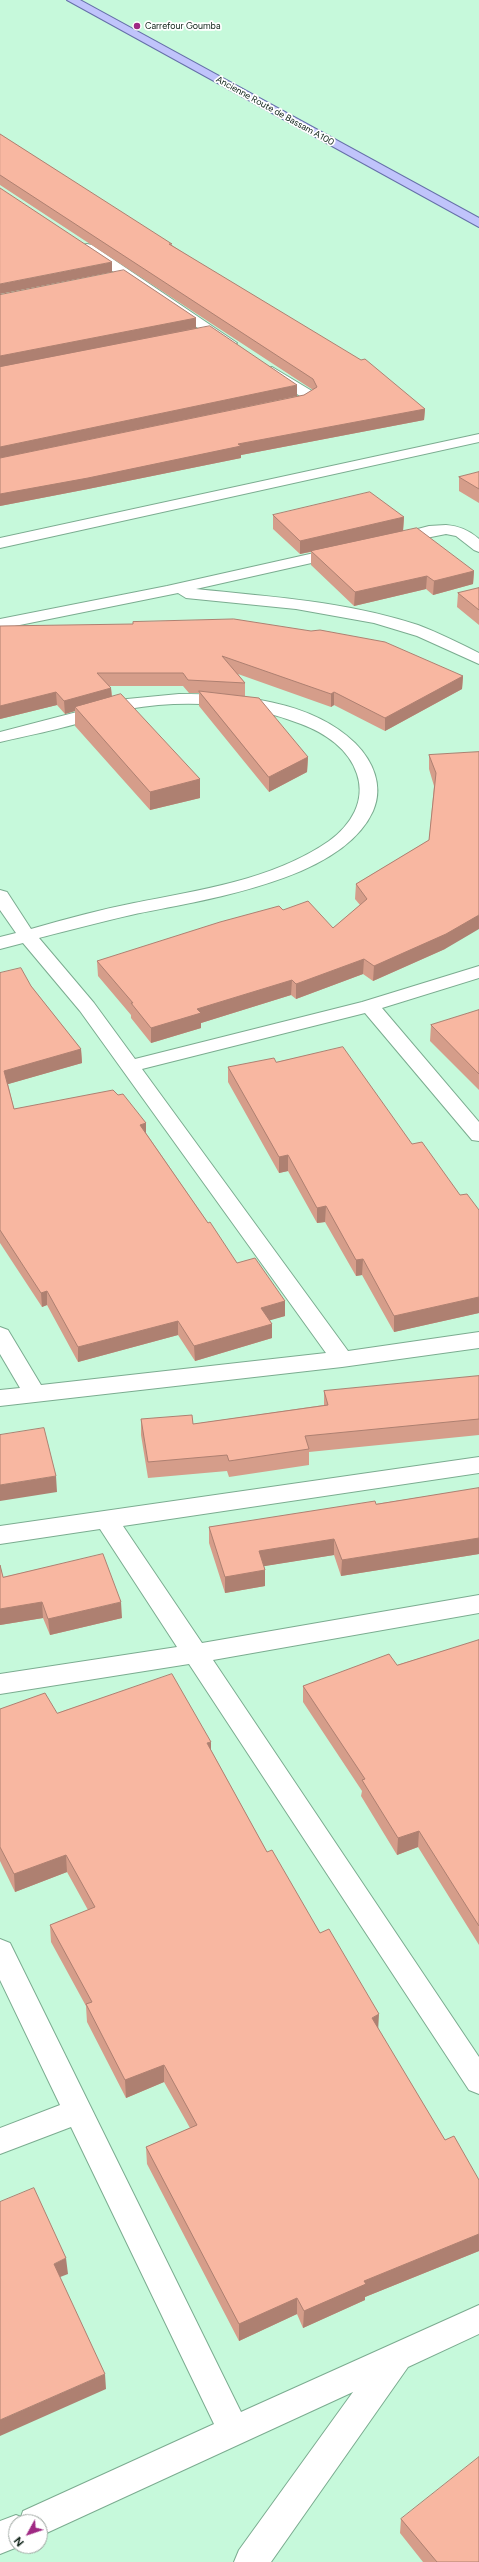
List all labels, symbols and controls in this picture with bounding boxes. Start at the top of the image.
marker: Carrefour Goumba [132,21,142,31]
place label: Carrefour Goumba [145,21,220,31]
street label: Ancienne Route de Bassam A100 [214,74,336,148]
north arrow [8,2514,48,2554]
text: N [11,2534,27,2549]

